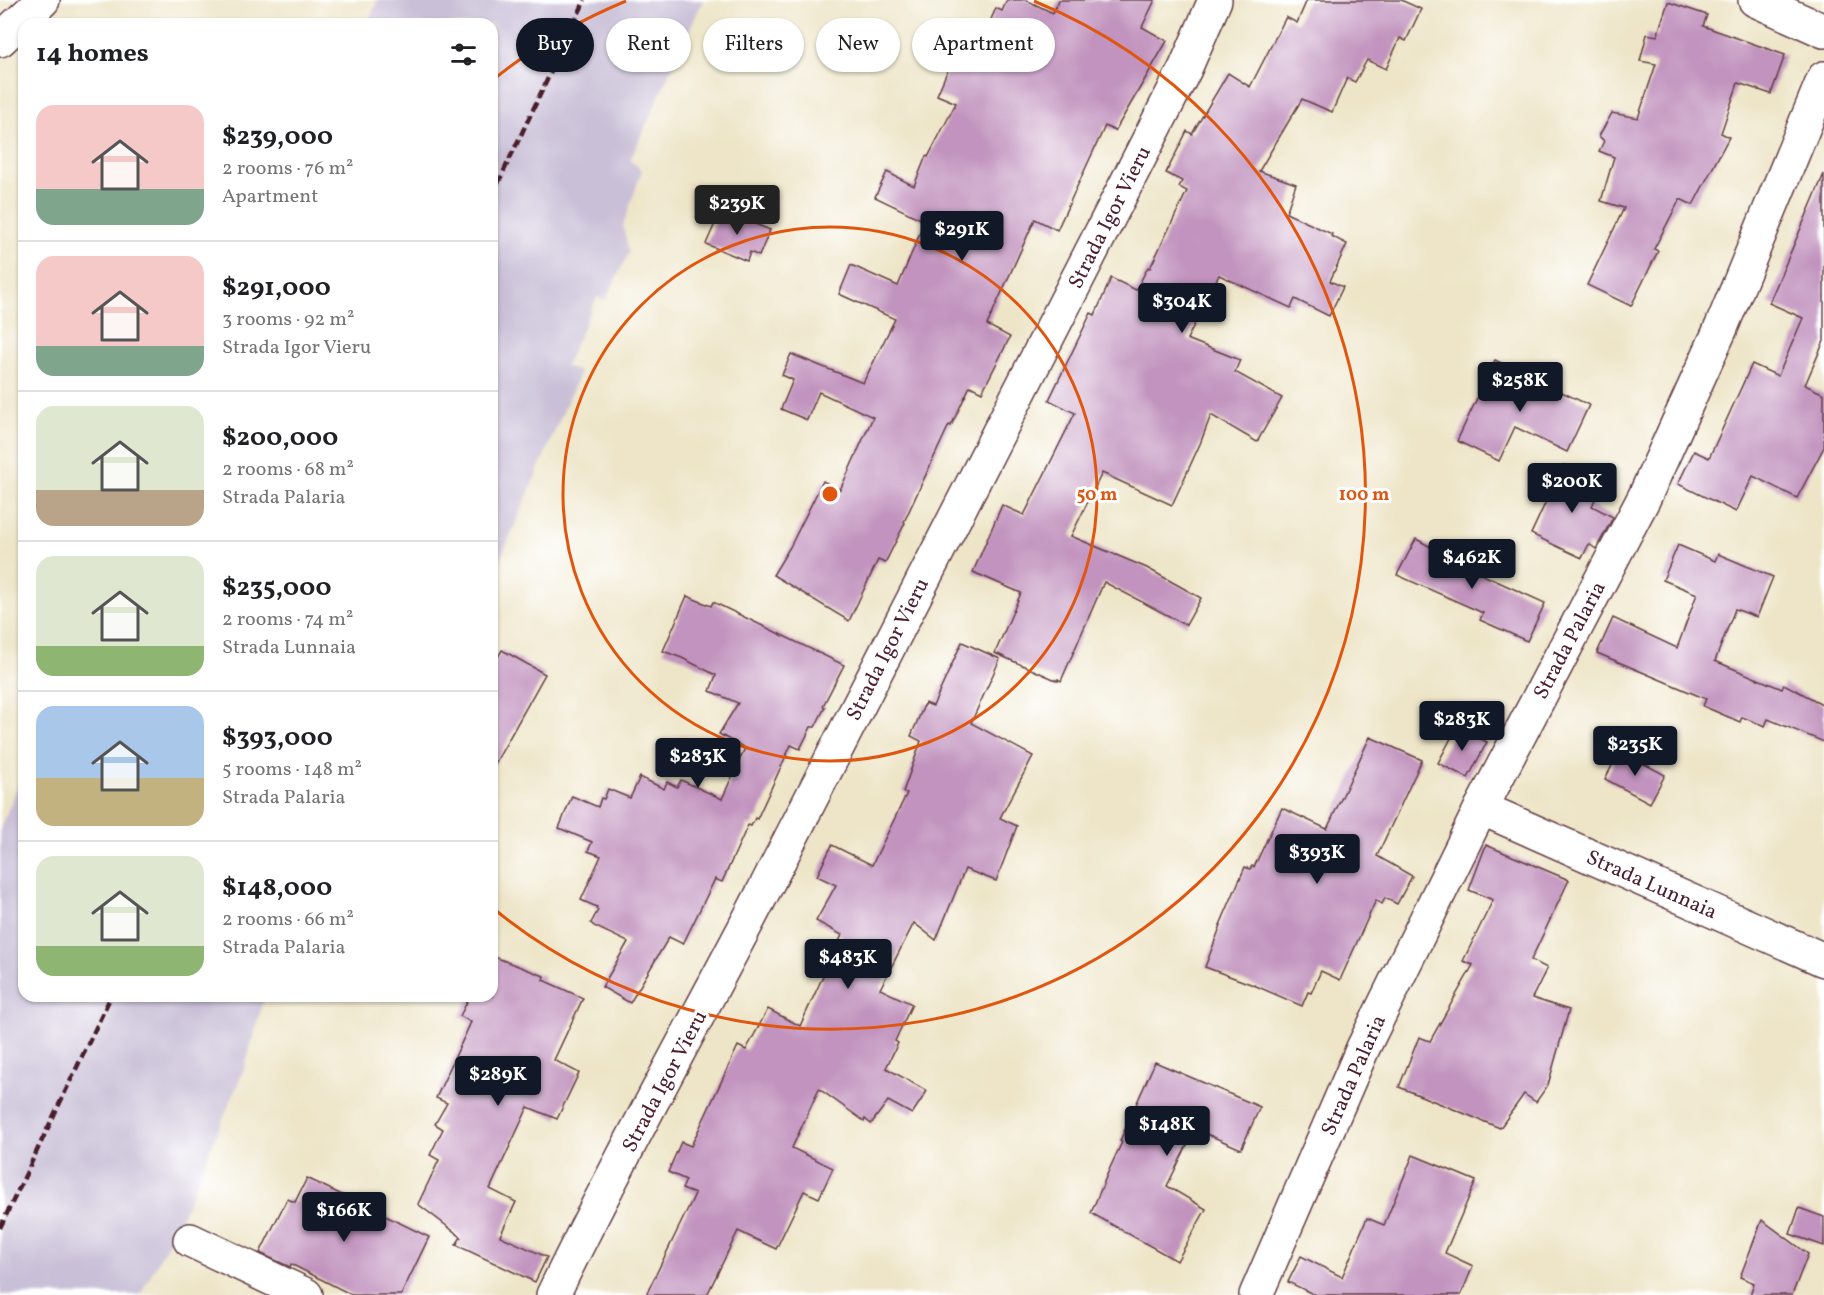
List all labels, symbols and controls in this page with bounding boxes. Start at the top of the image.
chip: Buy [516,18,594,72]
chip: Rent [606,18,691,72]
chip: Filters [703,18,804,72]
chip: New [816,18,900,72]
chip: Apartment [912,18,1055,72]
text: 14 homes [36,36,149,72]
icon: filters [447,38,480,71]
text: $239,000 [222,119,333,155]
icon: home [84,129,156,201]
street label: Strada Igor Vieru [1062,141,1159,294]
text: 2 rooms · 76 m² [222,155,354,183]
text: Apartment [222,183,318,211]
pin: $239K [695,185,779,236]
text: $239K [709,190,765,218]
pin: $291K [920,211,1004,262]
text: $291K [934,216,990,244]
text: $291,000 [222,270,331,306]
icon: home [84,280,156,352]
pin: $304K [1140,283,1224,334]
text: $304K [1152,288,1212,316]
text: 3 rooms · 92 m² [222,306,354,334]
text: Strada Igor Vieru [222,334,371,362]
pin: $258K [1478,362,1562,413]
text: $258K [1492,367,1548,395]
text: $200,000 [222,420,338,456]
icon: home [84,430,156,502]
text: 2 rooms · 68 m² [222,456,354,484]
pin: $200K [1530,463,1614,514]
text: $200K [1542,468,1602,496]
text: 50 m [1077,483,1117,508]
text: 100 m [1339,483,1389,508]
text: Strada Palaria [222,484,346,512]
centre of rings [820,484,840,504]
pin: $462K [1430,539,1514,590]
text: $462K [1442,544,1502,572]
text: $235,000 [222,570,331,606]
street label: Strada Igor Vieru [840,573,937,726]
street label: Strada Palaria [1527,577,1614,705]
icon: home [84,580,156,652]
text: 2 rooms · 74 m² [222,606,353,634]
text: Strada Lunnaia [222,634,356,662]
pin: $283K [1420,701,1504,752]
text: $283K [1433,706,1491,734]
text: $393,000 [222,720,333,756]
pin: $235K [1593,726,1677,777]
icon: home [84,730,156,802]
text: $235K [1607,731,1663,759]
pin: $283K [656,738,740,789]
text: $283K [669,743,727,771]
text: 5 rooms · 148 m² [222,756,362,784]
text: Strada Palaria [222,784,346,812]
pin: $393K [1275,834,1359,885]
text: $393K [1289,839,1345,867]
street label: Strada Lunnaia [1581,844,1722,927]
text: $148,000 [222,870,332,906]
icon: home [84,880,156,952]
text: 2 rooms · 66 m² [222,906,354,934]
text: Strada Palaria [222,934,346,962]
pin: $483K [806,939,890,990]
text: $483K [819,944,877,972]
street label: Strada Igor Vieru [616,1006,715,1158]
street label: Strada Palaria [1315,1010,1394,1141]
pin: $289K [456,1056,540,1107]
text: $289K [469,1061,527,1089]
pin: $148K [1125,1106,1209,1157]
text: $148K [1139,1111,1195,1139]
pin: $166K [302,1192,386,1243]
text: $166K [316,1197,372,1225]

